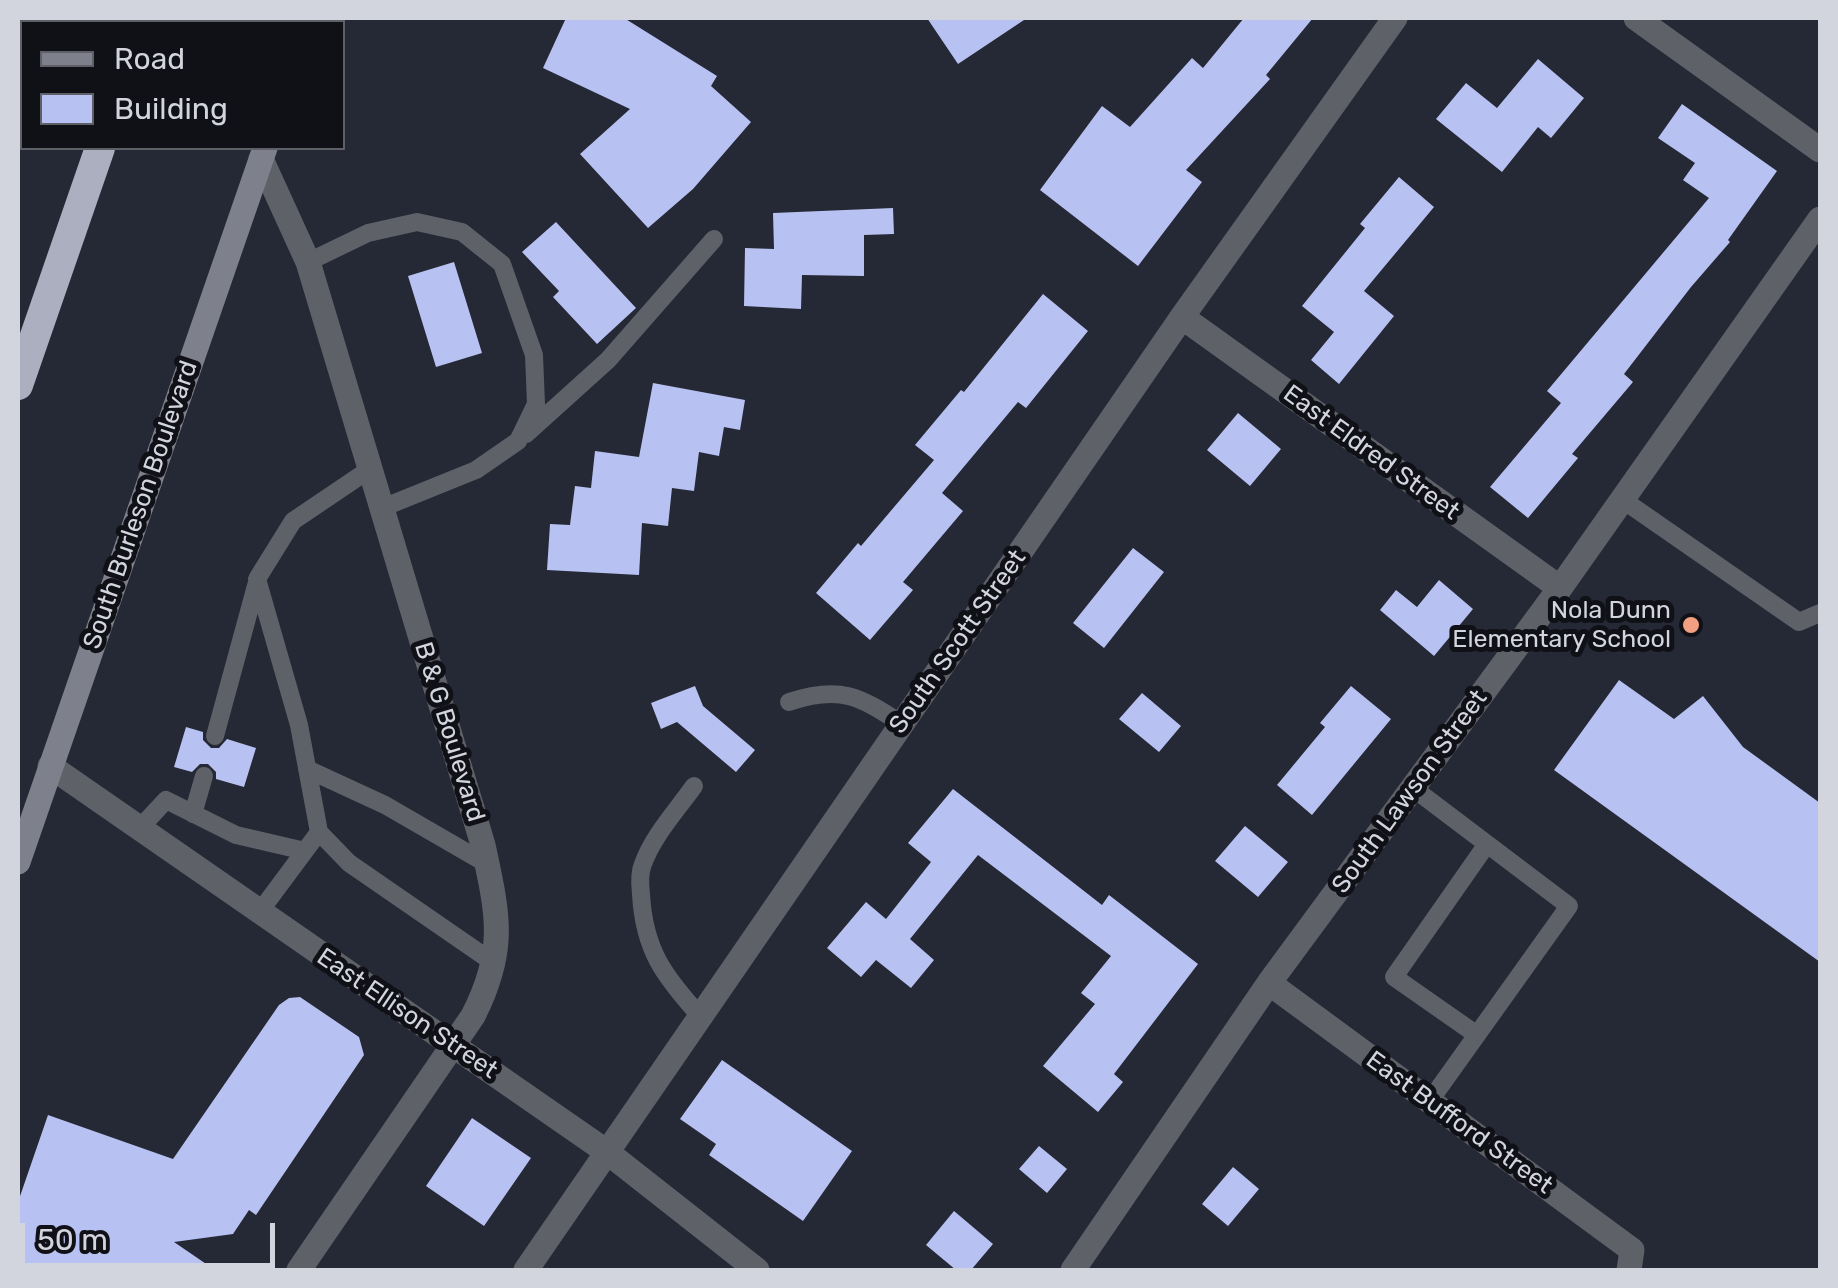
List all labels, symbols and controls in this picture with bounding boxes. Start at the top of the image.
legend [20,20,345,150]
text: Road [114,41,185,77]
text: Building [114,91,228,127]
street label: South Burleson Boulevard [78,357,204,653]
street label: East Eldred Street [1277,379,1465,527]
street label: South Scott Street [883,544,1033,740]
place label: Nola Dunn Elementary School [1452,596,1671,655]
marker: Nola Dunn Elementary School [1680,614,1702,636]
street label: B & G Boulevard [407,638,491,826]
street label: South Lawson Street [1326,684,1494,900]
street label: East Ellison Street [311,942,503,1086]
street label: East Bufford Street [1360,1045,1558,1201]
scale bar [25,1203,280,1265]
text: 50 m [37,1222,108,1258]

